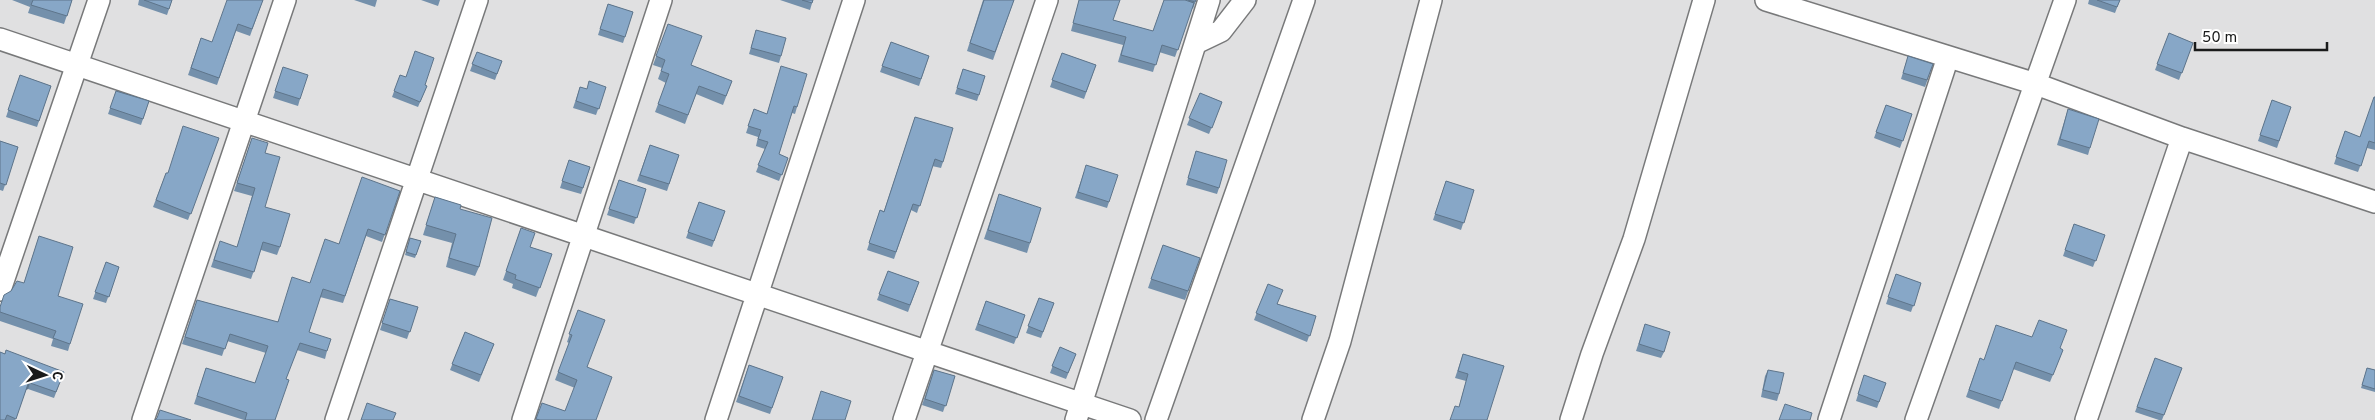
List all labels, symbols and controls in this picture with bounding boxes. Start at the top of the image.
scale bar [2195,20,2328,52]
text: 50 m [2202,29,2237,48]
north arrow [20,350,70,400]
text: С [48,371,65,381]

